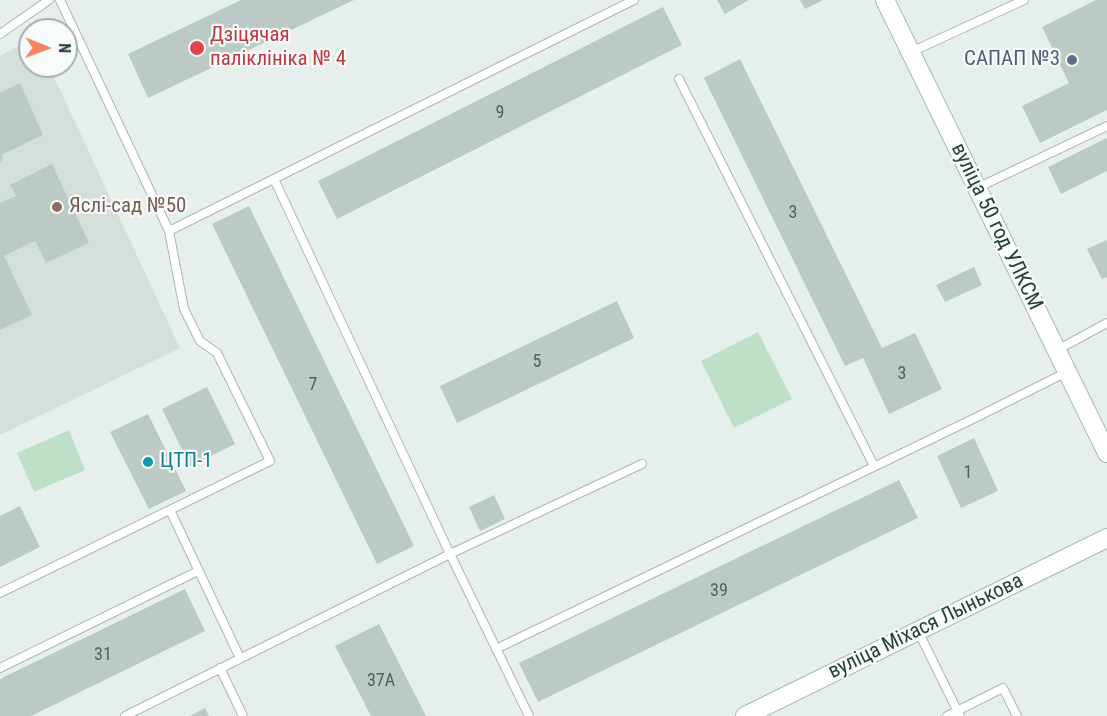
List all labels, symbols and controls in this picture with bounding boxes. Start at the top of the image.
north arrow [18,18,78,78]
place label: Дзіцячая паліклініка № 4 [210,23,346,73]
marker: Дзіцячая паліклініка № 4 [188,39,206,57]
text: N [55,43,74,53]
place label: САПАП №3 [964,47,1060,73]
marker: САПАП №3 [1065,53,1079,67]
house number: 9 [496,102,504,124]
street label: вуліца 50 год УЛКСМ [945,140,1047,314]
place label: Яслі-сад №50 [69,194,186,220]
marker: Яслі-сад №50 [50,200,64,214]
house number: 3 [789,202,797,224]
house number: 5 [533,351,541,373]
house number: 3 [898,363,906,385]
house number: 7 [309,374,317,396]
place label: ЦТП-1 [160,449,213,475]
marker: ЦТП-1 [141,455,155,469]
house number: 1 [964,462,972,484]
street label: вуліца Міхася Лынькова [824,569,1028,685]
house number: 39 [710,580,728,602]
house number: 31 [94,644,112,666]
house number: 37А [367,670,395,692]

